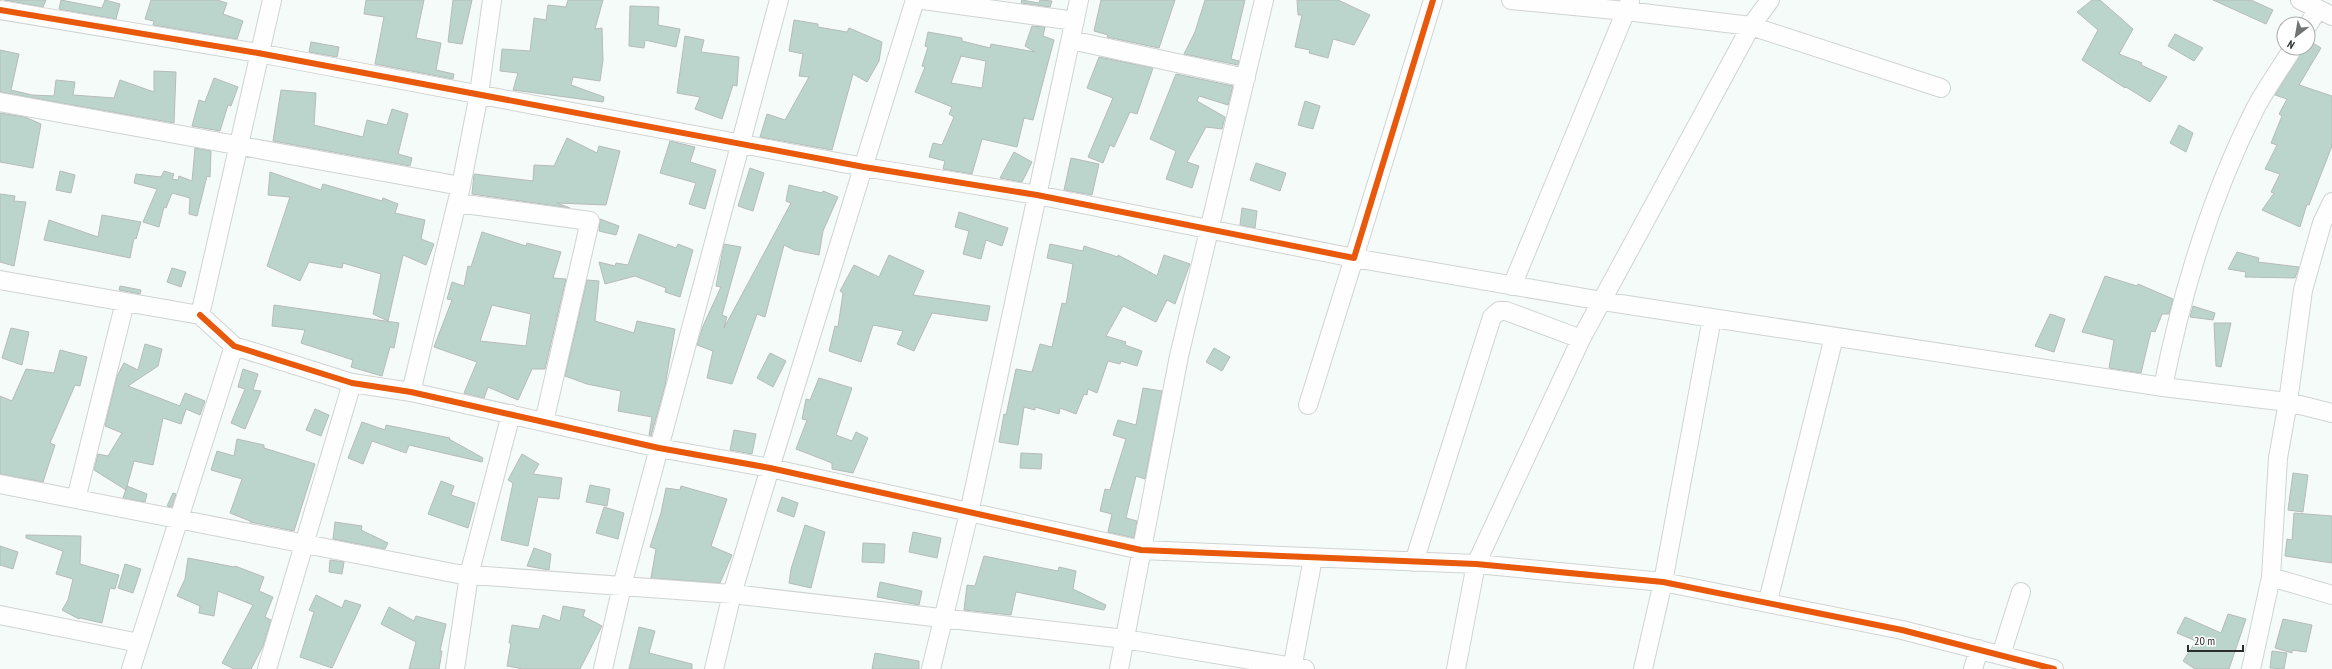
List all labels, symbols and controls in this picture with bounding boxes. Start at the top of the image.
north arrow [2276,16,2316,56]
text: N [2285,37,2297,52]
scale bar [2188,627,2243,653]
text: 20 m [2194,633,2215,648]

